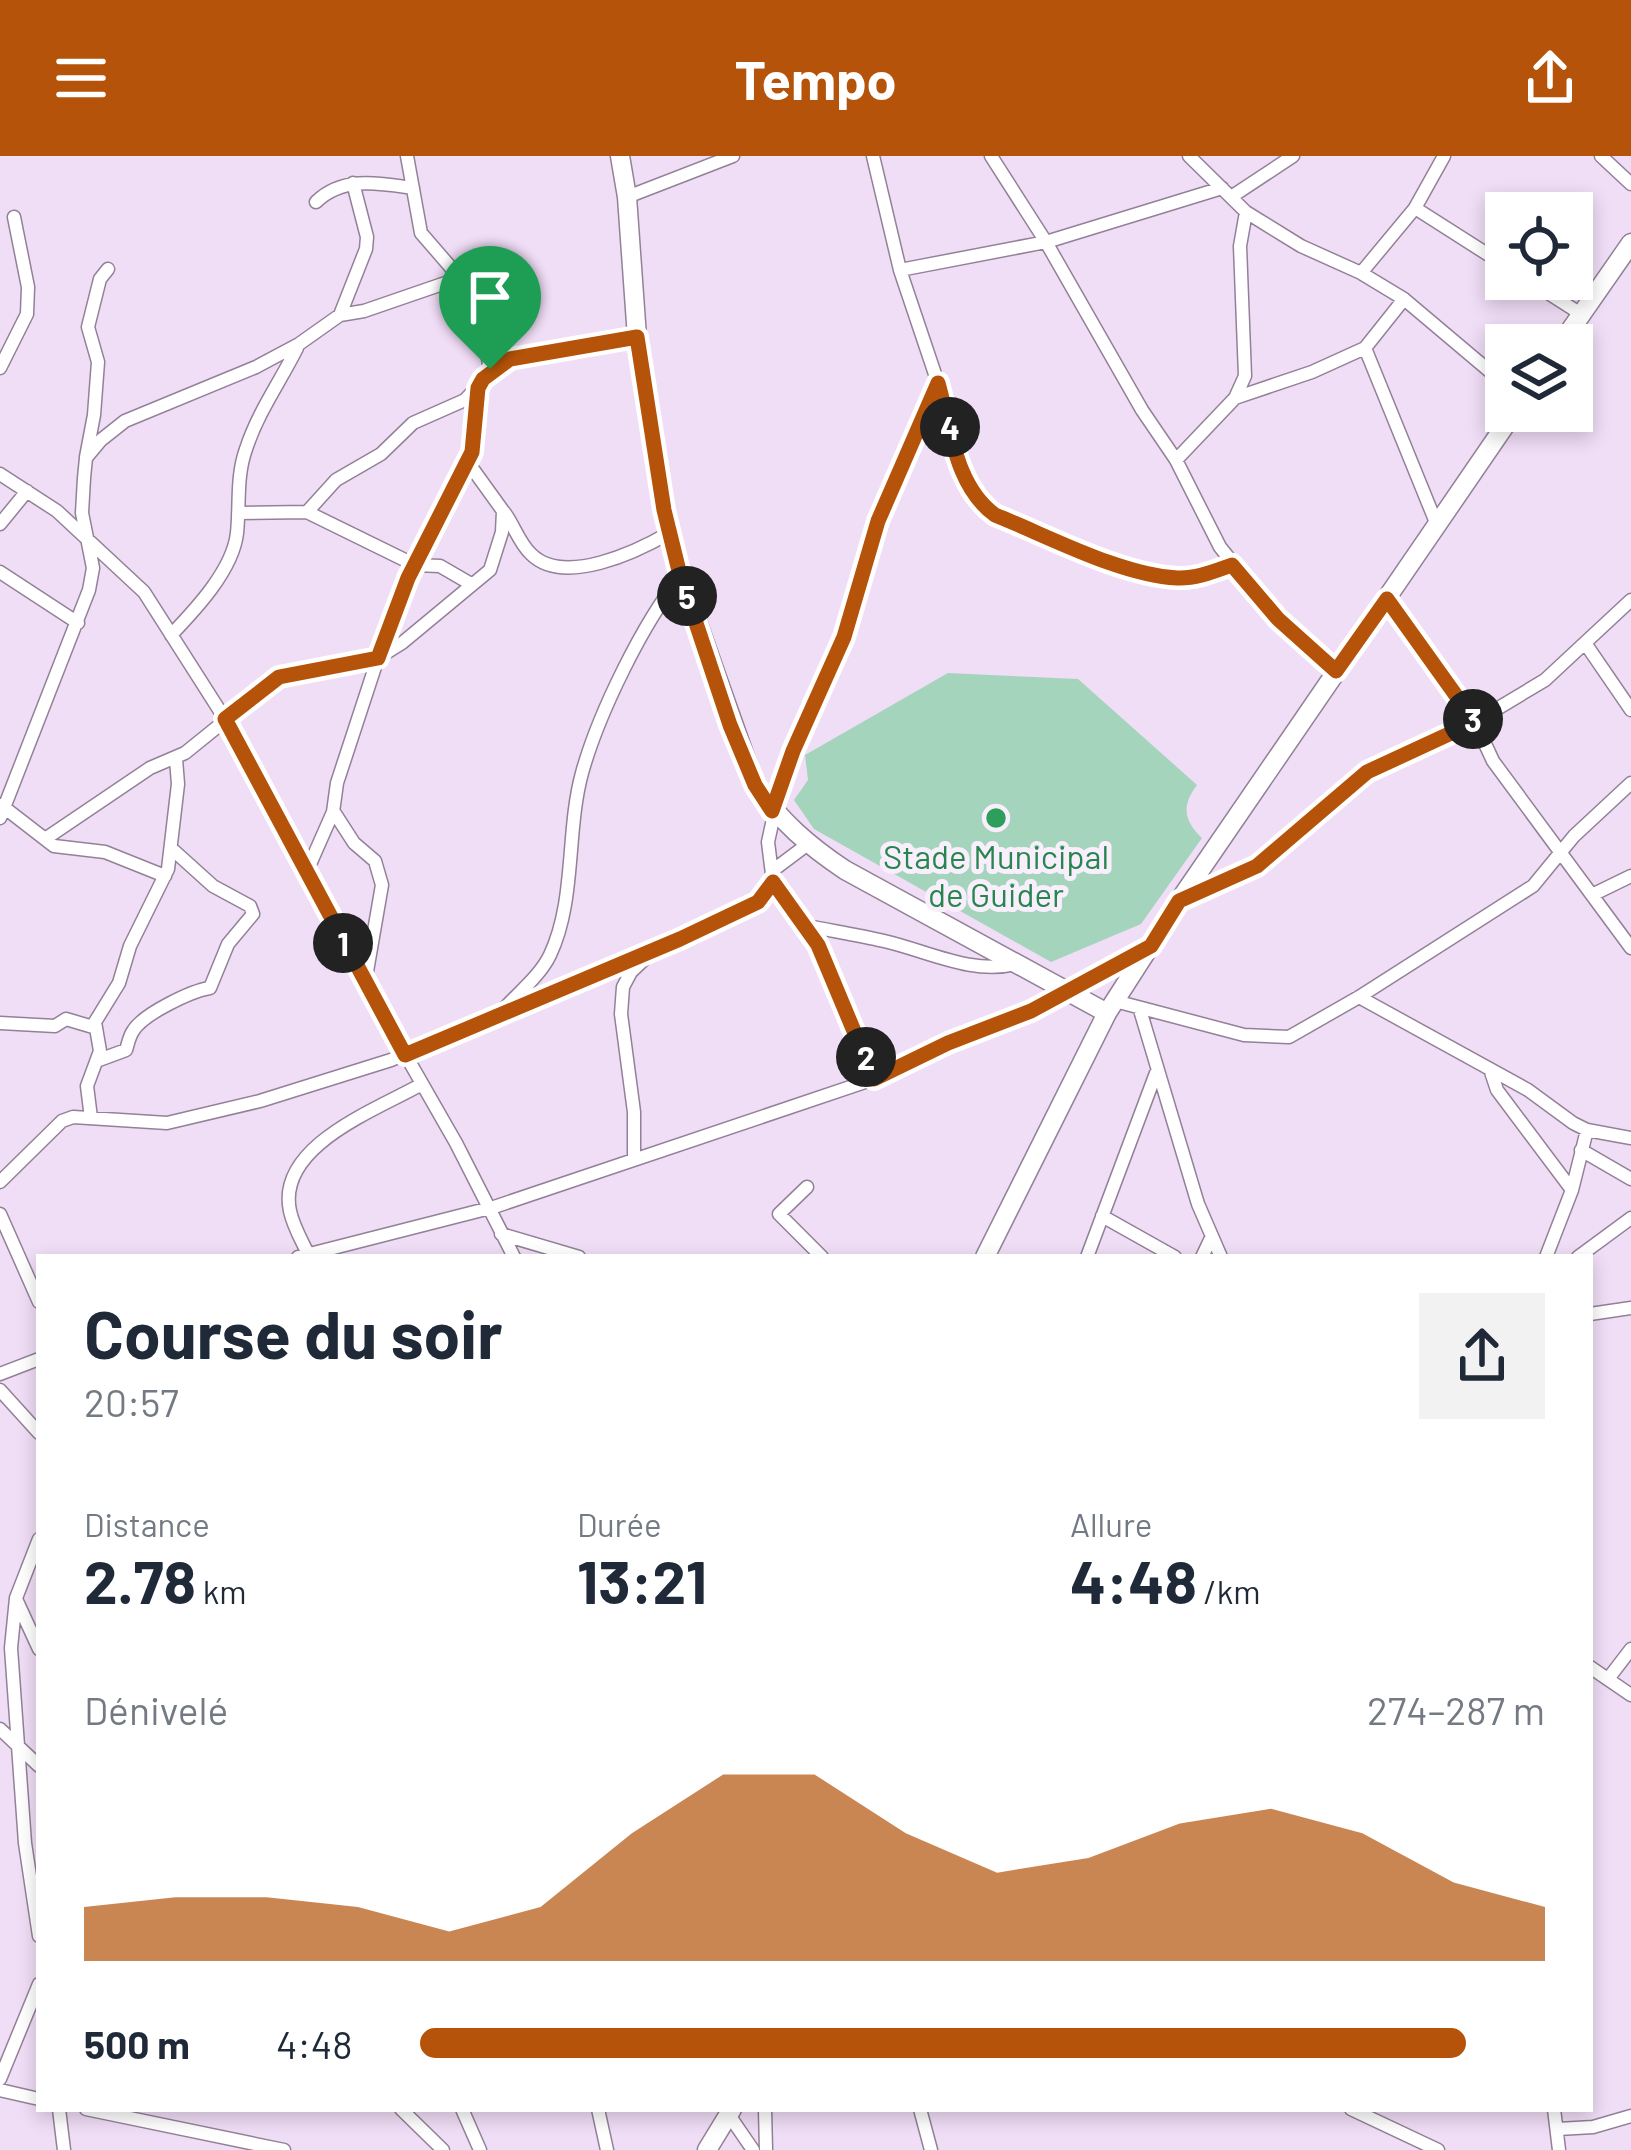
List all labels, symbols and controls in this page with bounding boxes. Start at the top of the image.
icon: menu [48,45,114,111]
icon: share [1517,45,1583,111]
text: Tempo [734,46,897,111]
map controls [1485,192,1593,432]
button: locate [1485,192,1593,300]
pin [439,246,541,369]
icon: arrive [457,264,523,330]
button: layers [1485,324,1593,432]
pin: 4 [920,397,980,457]
text: 4 [940,407,960,447]
pin: 5 [657,566,717,626]
text: 5 [678,576,696,616]
pin: 3 [1443,689,1503,749]
text: 3 [1464,699,1482,739]
marker: Stade Municipal de Guider [983,805,1009,831]
place label: Stade Municipal de Guider [883,836,1109,914]
pin: 1 [313,913,373,973]
text: 1 [337,923,349,963]
pin: 2 [836,1027,896,1087]
text: 2 [857,1037,875,1077]
text: Course du soir [84,1293,502,1372]
button: share [1419,1293,1545,1419]
text: 20:57 [84,1378,179,1425]
text: Distance [84,1504,210,1544]
text: Durée [577,1504,662,1544]
text: Allure [1070,1504,1152,1544]
text: 2.78 [84,1544,196,1616]
text: 13:21 [577,1544,707,1616]
text: 4:48 [1070,1544,1197,1616]
text: km [196,1571,246,1611]
text: /km [1197,1571,1261,1611]
text: Dénivelé [84,1686,228,1733]
text: 274–287 m [1367,1686,1545,1733]
text: 500 m [84,2020,190,2067]
text: 4:48 [276,2020,353,2067]

